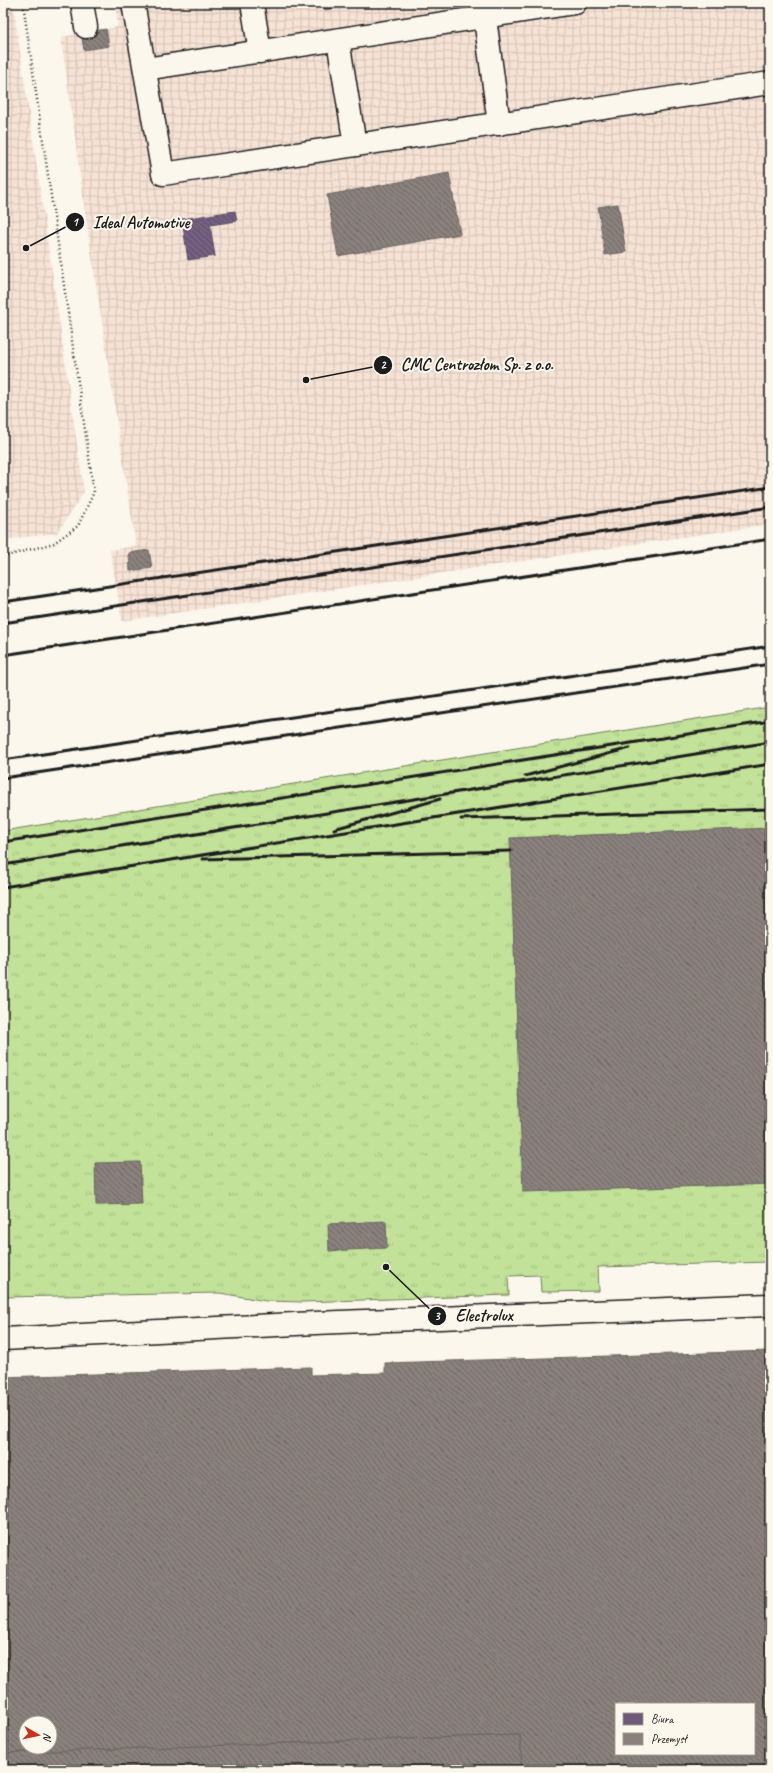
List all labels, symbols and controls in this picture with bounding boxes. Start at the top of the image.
callout: Ideal Automotive [65,208,198,237]
text: Ideal Automotive [93,212,191,233]
text: 1 [72,214,79,230]
callout: CMC Centrozłom Sp. z o.o. [373,350,561,379]
text: CMC Centrozłom Sp. z o.o. [401,354,554,375]
text: 2 [380,357,387,373]
callout: Electrolux [427,1301,520,1330]
text: Electrolux [456,1305,515,1326]
text: 3 [434,1308,441,1324]
legend [615,1703,755,1755]
text: Biura [651,1711,674,1727]
north arrow [18,1715,58,1755]
text: Przemysł [651,1731,688,1747]
text: N [40,1732,55,1743]

